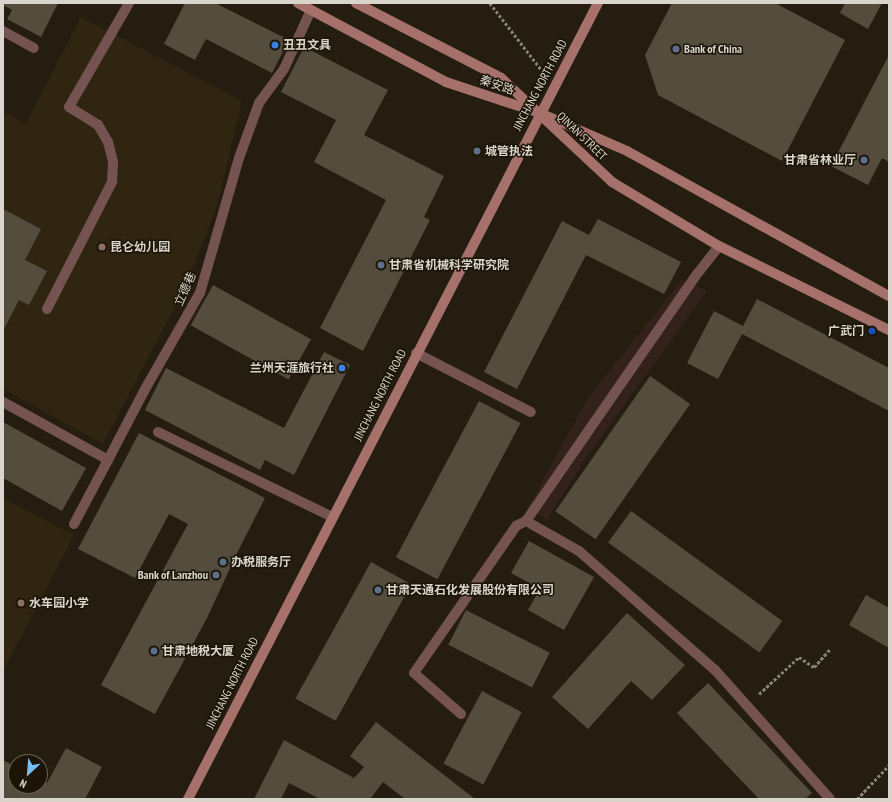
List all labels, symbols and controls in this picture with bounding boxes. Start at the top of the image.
street label: JINCHANG NORTH ROAD [510,37,570,133]
place label: 丑丑文具 [283,38,331,52]
marker: 丑丑文具 [270,40,280,50]
place label: Bank of China [684,42,742,56]
marker: Bank of China [671,44,681,54]
street label: 秦安路 [478,72,516,98]
street label: QIN'AN STREET [554,109,610,163]
place label: 城管执法 [485,144,533,158]
marker: 城管执法 [472,146,482,156]
place label: 甘肃省林业厅 [784,153,856,167]
marker: 甘肃省林业厅 [859,155,869,165]
place label: 昆仑幼儿园 [110,240,170,254]
marker: 昆仑幼儿园 [97,242,107,252]
place label: 甘肃省机械科学研究院 [389,258,509,272]
marker: 甘肃省机械科学研究院 [376,260,386,270]
street label: 立德巷 [171,270,199,308]
place label: 广武门 [828,324,864,338]
marker: 广武门 [867,326,877,336]
street label: JINCHANG NORTH ROAD [351,347,409,443]
place label: 兰州天涯旅行社 [250,361,334,375]
marker: 兰州天涯旅行社 [337,363,347,373]
place label: 办税服务厅 [231,555,291,569]
marker: 办税服务厅 [218,557,228,567]
place label: Bank of Lanzhou [137,568,208,582]
marker: Bank of Lanzhou [211,570,221,580]
place label: 甘肃天通石化发展股份有限公司 [386,583,554,597]
marker: 甘肃天通石化发展股份有限公司 [373,585,383,595]
place label: 水车园小学 [29,596,89,610]
marker: 水车园小学 [16,598,26,608]
street label: JINCHANG NORTH ROAD [203,635,261,731]
place label: 甘肃地税大厦 [162,644,234,658]
marker: 甘肃地税大厦 [149,646,159,656]
north arrow [8,754,48,794]
text: N [17,776,29,791]

